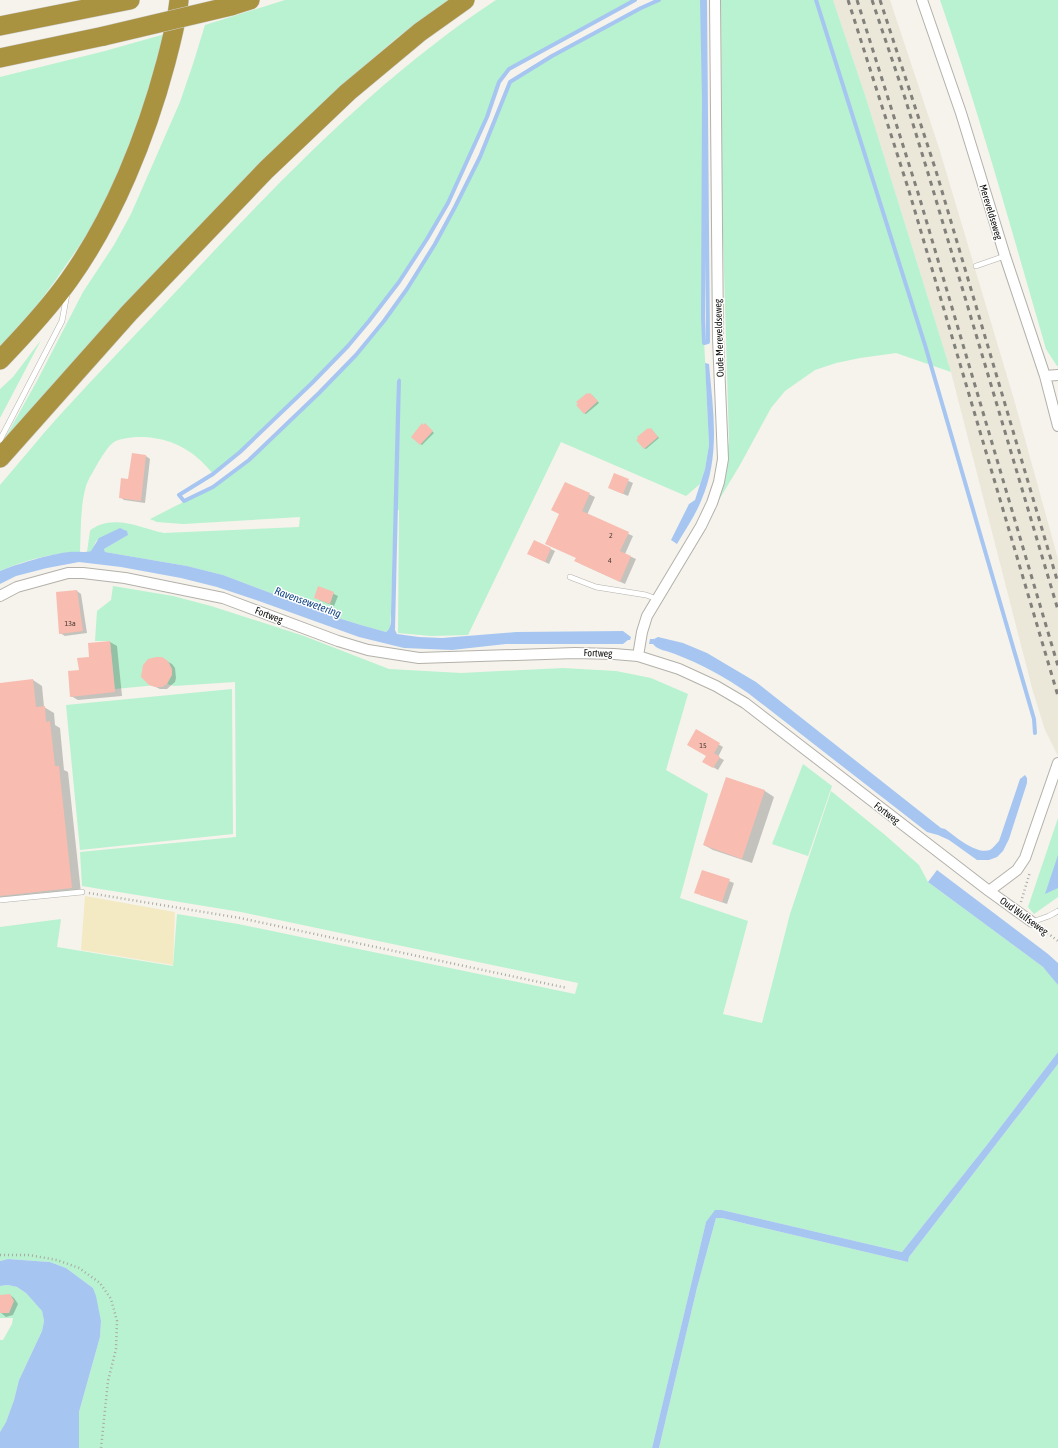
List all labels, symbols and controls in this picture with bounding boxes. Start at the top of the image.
street label: Mereveldseweg [977,183,1005,242]
street label: Oude Mereveldseweg [712,298,726,377]
house number: 2 [609,531,613,540]
house number: 4 [608,556,612,565]
water label: Ravensewetering [273,584,343,620]
street label: Fortweg [253,605,285,626]
house number: 13a [64,619,76,628]
street label: Fortweg [583,647,613,659]
house number: 15 [699,741,707,750]
street label: Fortweg [872,800,902,827]
street label: Oud Wulfseweg [998,895,1051,938]

